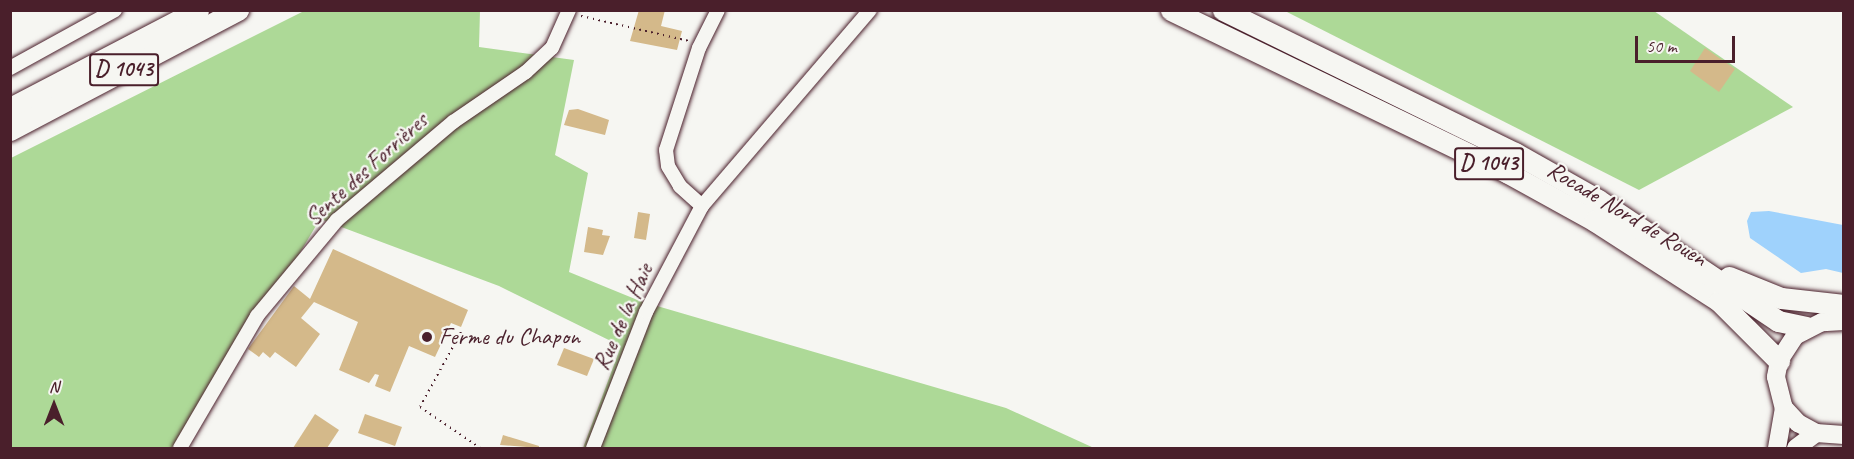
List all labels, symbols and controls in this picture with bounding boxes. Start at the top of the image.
scale bar [1638,24,1738,62]
text: 50 m [1646,35,1677,57]
road number: D 1043 [88,51,160,89]
street label: Sente des Forrières [299,106,433,232]
road number: D 1043 [1453,145,1525,183]
street label: Rocade Nord de Rouen [1542,155,1712,273]
street label: Rue de la Haie [587,259,659,375]
place label: Ferme du Chapon [439,323,579,351]
marker: Ferme du Chapon [420,330,434,344]
north arrow [24,375,84,435]
text: N [49,377,59,397]

